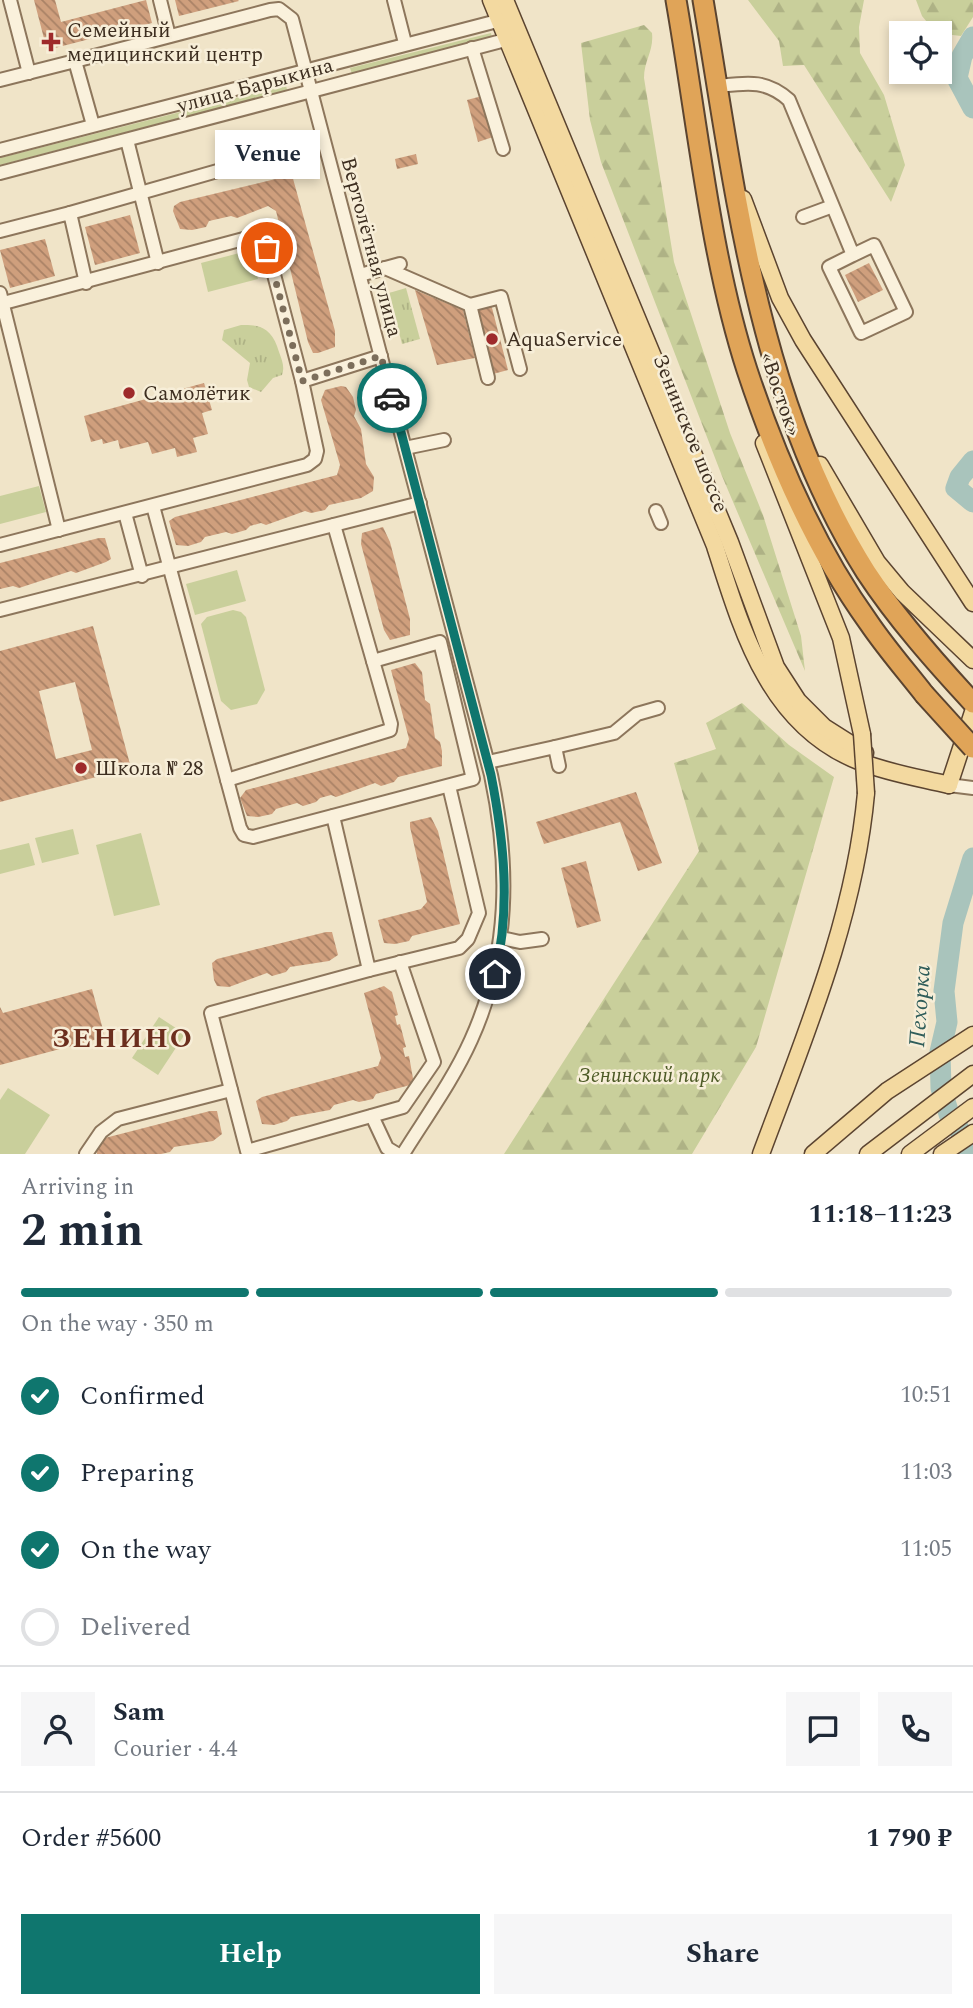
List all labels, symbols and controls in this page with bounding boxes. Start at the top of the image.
place label: Семейный медицинский центр [67,15,263,71]
map controls [889,21,952,84]
button: locate [889,21,952,84]
marker: Семейный медицинский центр [41,32,61,52]
street label: улица Барыкина [172,50,338,122]
callout: Venue [215,129,320,178]
text: Venue [234,137,301,172]
street label: Вертолётная улица [332,154,411,342]
pin [237,218,297,278]
icon: bag [248,229,286,267]
place label: AquaService [506,324,622,356]
marker: AquaService [484,331,500,347]
street label: «Восток» [751,348,809,441]
street label: Зенинское шоссе [644,349,736,517]
courier [357,363,427,433]
place label: Самолётик [143,378,251,410]
icon: car [373,379,411,417]
marker: Самолётик [121,385,137,401]
place label: Школа № 28 [95,753,203,785]
marker: Школа № 28 [73,760,89,776]
pin [465,944,525,1004]
icon: home [476,955,514,993]
water label: Пехорка [900,963,941,1049]
district label: ЗЕНИНО [52,1017,194,1060]
park label: Зенинский парк [578,1060,720,1092]
text: Arriving in [21,1170,134,1205]
text: 11:18–11:23 [808,1194,952,1234]
text: 2 min [21,1196,143,1266]
text: On the way · 350 m [21,1307,214,1342]
text: Confirmed [80,1376,205,1416]
icon: check [21,1377,59,1415]
text: 10:51 [900,1378,952,1413]
text: Preparing [80,1453,194,1493]
icon: check [21,1454,59,1492]
text: 11:03 [900,1455,952,1490]
text: On the way [80,1530,211,1570]
icon: check [21,1531,59,1569]
text: 11:05 [900,1532,952,1567]
text: Delivered [80,1607,191,1647]
button: person [21,1692,95,1766]
text: Sam [113,1692,165,1732]
button: chat [786,1692,860,1766]
button: phone [878,1692,952,1766]
text: Courier · 4.4 [113,1732,238,1767]
text: Order #5600 [21,1818,161,1858]
text: 1 790 ₽ [866,1818,952,1858]
button: Help [21,1914,480,1994]
button: Share [494,1914,952,1994]

